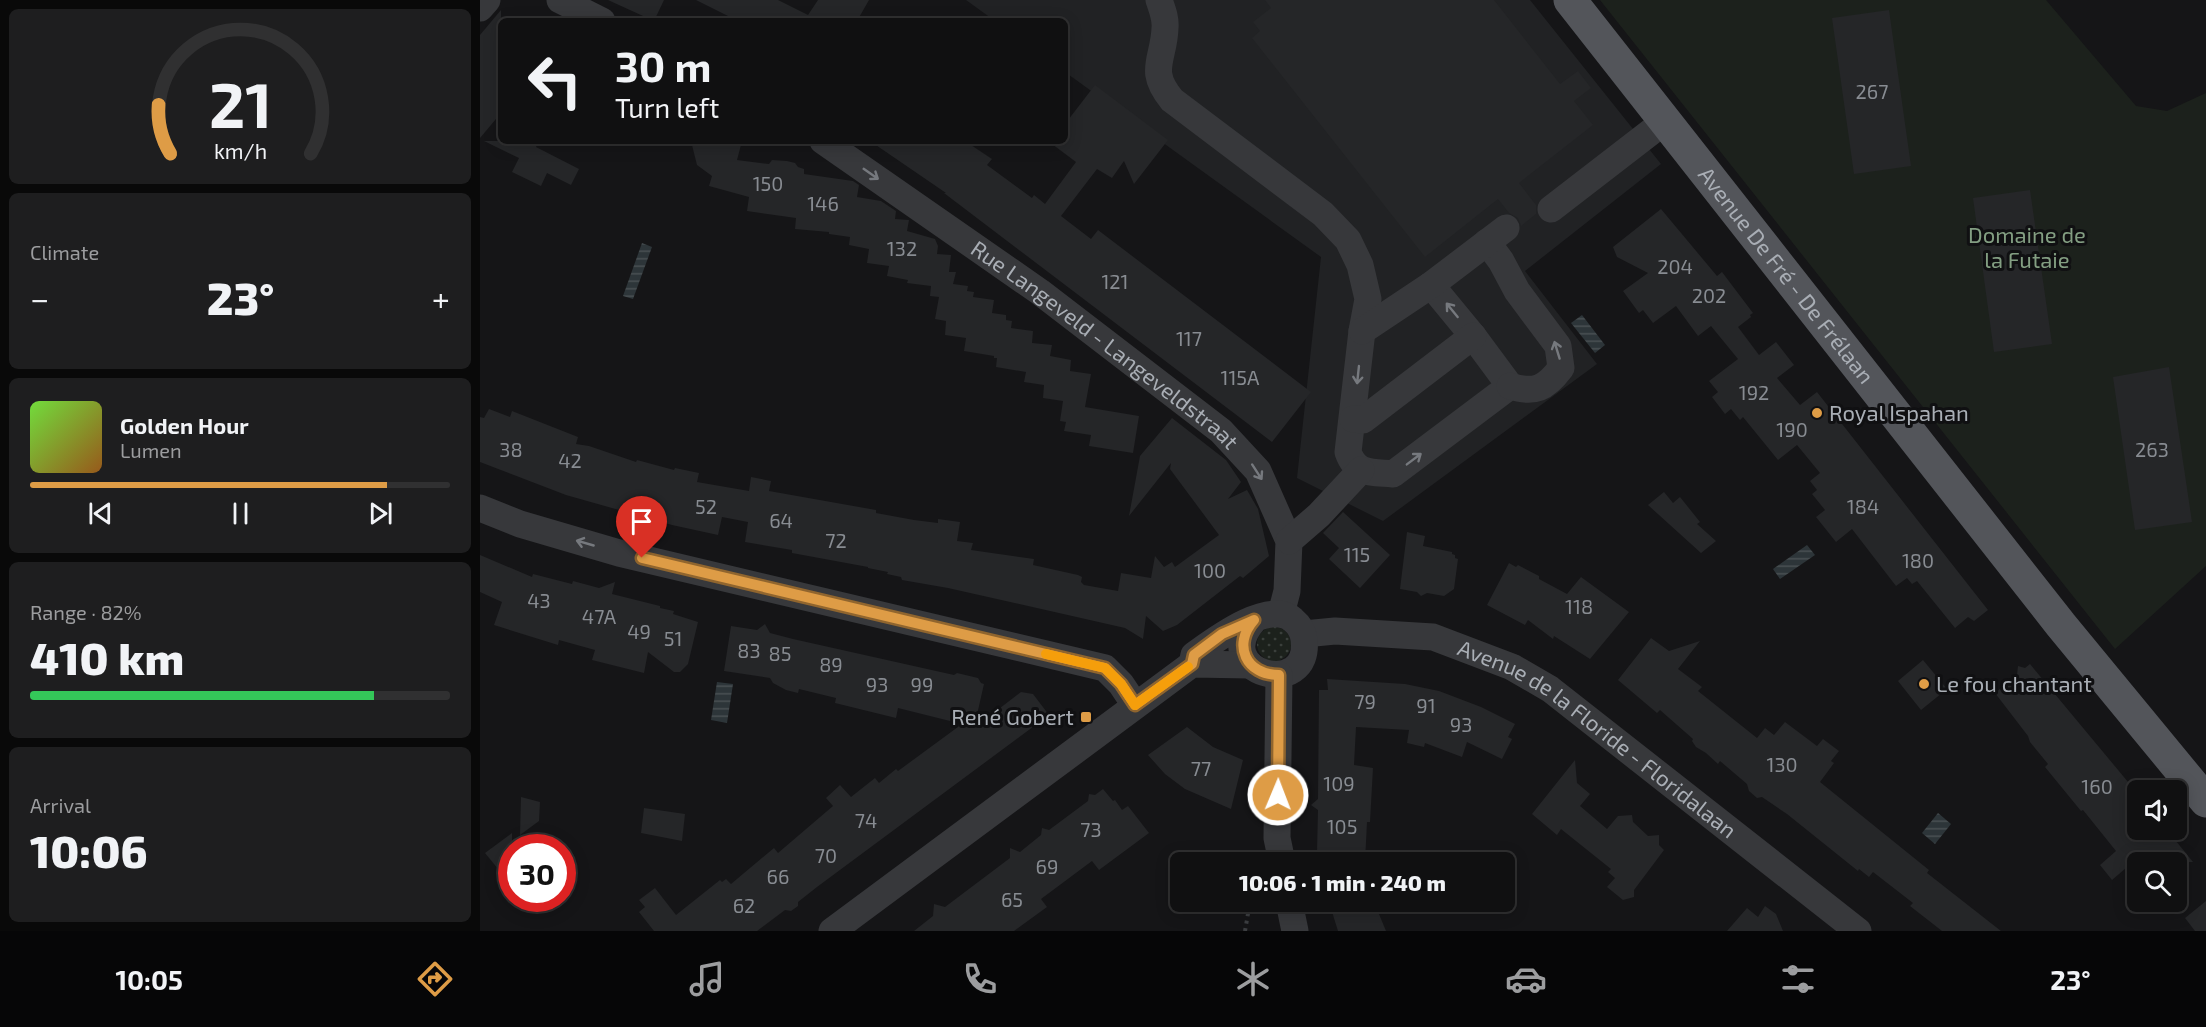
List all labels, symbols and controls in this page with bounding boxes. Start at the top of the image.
text: 30 m [615,40,711,90]
icon: left [516,42,594,120]
text: 21 [208,66,272,141]
house number: 267 [1856,79,1888,103]
text: Turn left [615,91,719,123]
text: km/h [213,138,267,163]
street label: Avenue De Fré - De Frélaan [1694,161,1880,388]
one-way arrow [863,168,879,180]
house number: 150 [753,171,783,195]
house number: 146 [807,191,839,215]
park label: Domaine de la Futaie [1968,221,2086,272]
street label: Rue Langeveld - Langeveldstraat [967,234,1245,454]
house number: 132 [887,236,917,260]
text: Climate [30,240,99,264]
house number: 204 [1657,254,1693,278]
house number: 121 [1101,269,1129,293]
text: 23° [207,270,274,324]
text: − [30,278,49,318]
text: + [432,278,450,318]
house number: 202 [1692,283,1726,307]
one-way arrow [1445,302,1458,318]
house number: 117 [1176,326,1202,350]
one-way arrow [1551,341,1562,360]
house number: 115A [1220,365,1260,389]
one-way arrow [1352,365,1363,385]
house number: 192 [1739,380,1769,404]
place label: Royal Ispahan [1829,399,1969,425]
marker: Royal Ispahan [1810,406,1824,420]
text: Golden Hour [120,412,249,438]
house number: 190 [1776,417,1808,441]
house number: 38 [499,437,523,461]
house number: 263 [2135,437,2169,461]
text: Lumen [120,438,182,462]
house number: 42 [558,448,582,472]
one-way arrow [1405,452,1421,465]
one-way arrow [1250,464,1263,481]
house number: 52 [695,494,717,518]
house number: 184 [1847,494,1879,518]
pin [616,496,667,558]
icon: previous [84,497,117,530]
icon: pause [224,497,257,530]
icon: next [364,497,397,530]
icon: arrive [625,505,658,538]
house number: 64 [769,508,793,532]
house number: 72 [825,528,847,552]
one-way arrow [576,537,595,548]
house number: 115 [1344,542,1370,566]
house number: 180 [1902,548,1934,572]
house number: 100 [1194,558,1226,582]
house number: 43 [527,588,551,612]
house number: 118 [1565,594,1593,618]
text: Range · 82% [30,600,142,624]
house number: 47A [582,604,617,628]
house number: 49 [627,619,651,643]
house number: 51 [664,626,682,650]
text: 410 km [30,630,184,684]
street label: Avenue de la Floride - Floridalaan [1454,634,1742,843]
house number: 83 [737,638,761,662]
house number: 85 [769,641,791,665]
house number: 89 [819,652,843,676]
place label: Le fou chantant [1936,670,2092,696]
house number: 93 [866,672,888,696]
house number: 99 [911,672,933,696]
marker: Le fou chantant [1917,677,1931,691]
house number: 79 [1354,689,1376,713]
house number: 91 [1416,693,1436,717]
place label: René Gobert [951,703,1074,729]
marker: René Gobert [1079,710,1093,724]
house number: 93 [1450,712,1472,736]
house number: 130 [1766,752,1798,776]
house number: 77 [1191,756,1211,780]
position arrow [1246,763,1310,827]
house number: 109 [1323,771,1355,795]
house number: 160 [2081,774,2113,798]
map controls [2127,780,2187,912]
button: sound [2127,780,2187,840]
text: Arrival [30,793,91,817]
house number: 74 [855,808,877,832]
house number: 105 [1327,814,1357,838]
house number: 73 [1080,817,1102,841]
text: 10:06 [30,823,148,877]
speed limit sign: 30 [498,834,576,912]
house number: 70 [815,843,837,867]
button: search [2127,852,2187,912]
house number: 69 [1036,854,1058,878]
house number: 66 [767,864,789,888]
text: 10:06 · 1 min · 240 m [1239,869,1446,895]
house number: 65 [1001,887,1023,911]
house number: 62 [733,893,755,917]
icon: directions [414,958,456,1000]
icon: music [686,958,728,1000]
icon: phone [959,958,1001,1000]
icon: climate [1232,958,1274,1000]
icon: car [1505,958,1547,1000]
icon: filters [1777,958,1819,1000]
text: 10:05 [115,963,183,995]
text: 23° [2050,963,2091,995]

